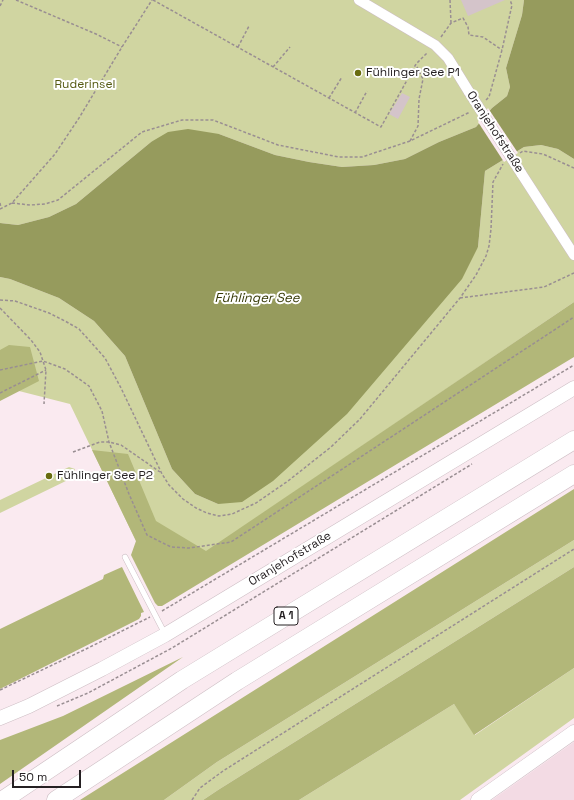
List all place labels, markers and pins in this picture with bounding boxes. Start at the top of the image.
place label: Fühlinger See P1 [366,66,460,80]
marker: Fühlinger See P1 [353,68,363,78]
place label: Fühlinger See P2 [57,469,153,483]
marker: Fühlinger See P2 [44,471,54,481]

